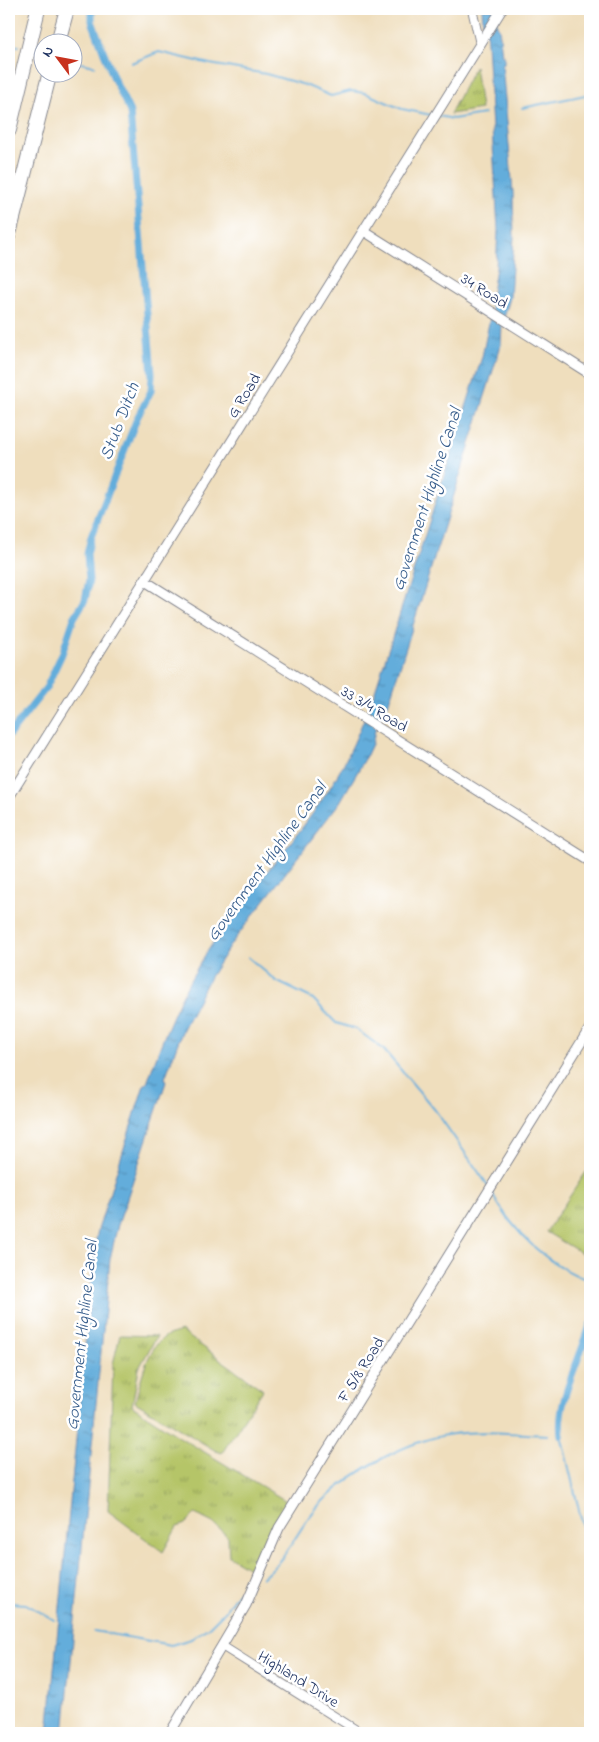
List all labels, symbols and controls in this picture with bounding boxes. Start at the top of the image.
north arrow [32,32,82,82]
text: N [37,42,60,61]
street label: 34 Road [456,268,512,316]
street label: G Road [222,369,268,423]
water label: Stub Ditch [94,379,148,464]
water label: Government Highline Canal [386,403,470,594]
street label: 33 3/4 Road [336,680,412,739]
water label: Government Highline Canal [201,776,335,947]
water label: Government Highline Canal [60,1237,106,1431]
street label: F 5/8 Road [332,1333,391,1408]
street label: Highland Drive [253,1645,344,1715]

